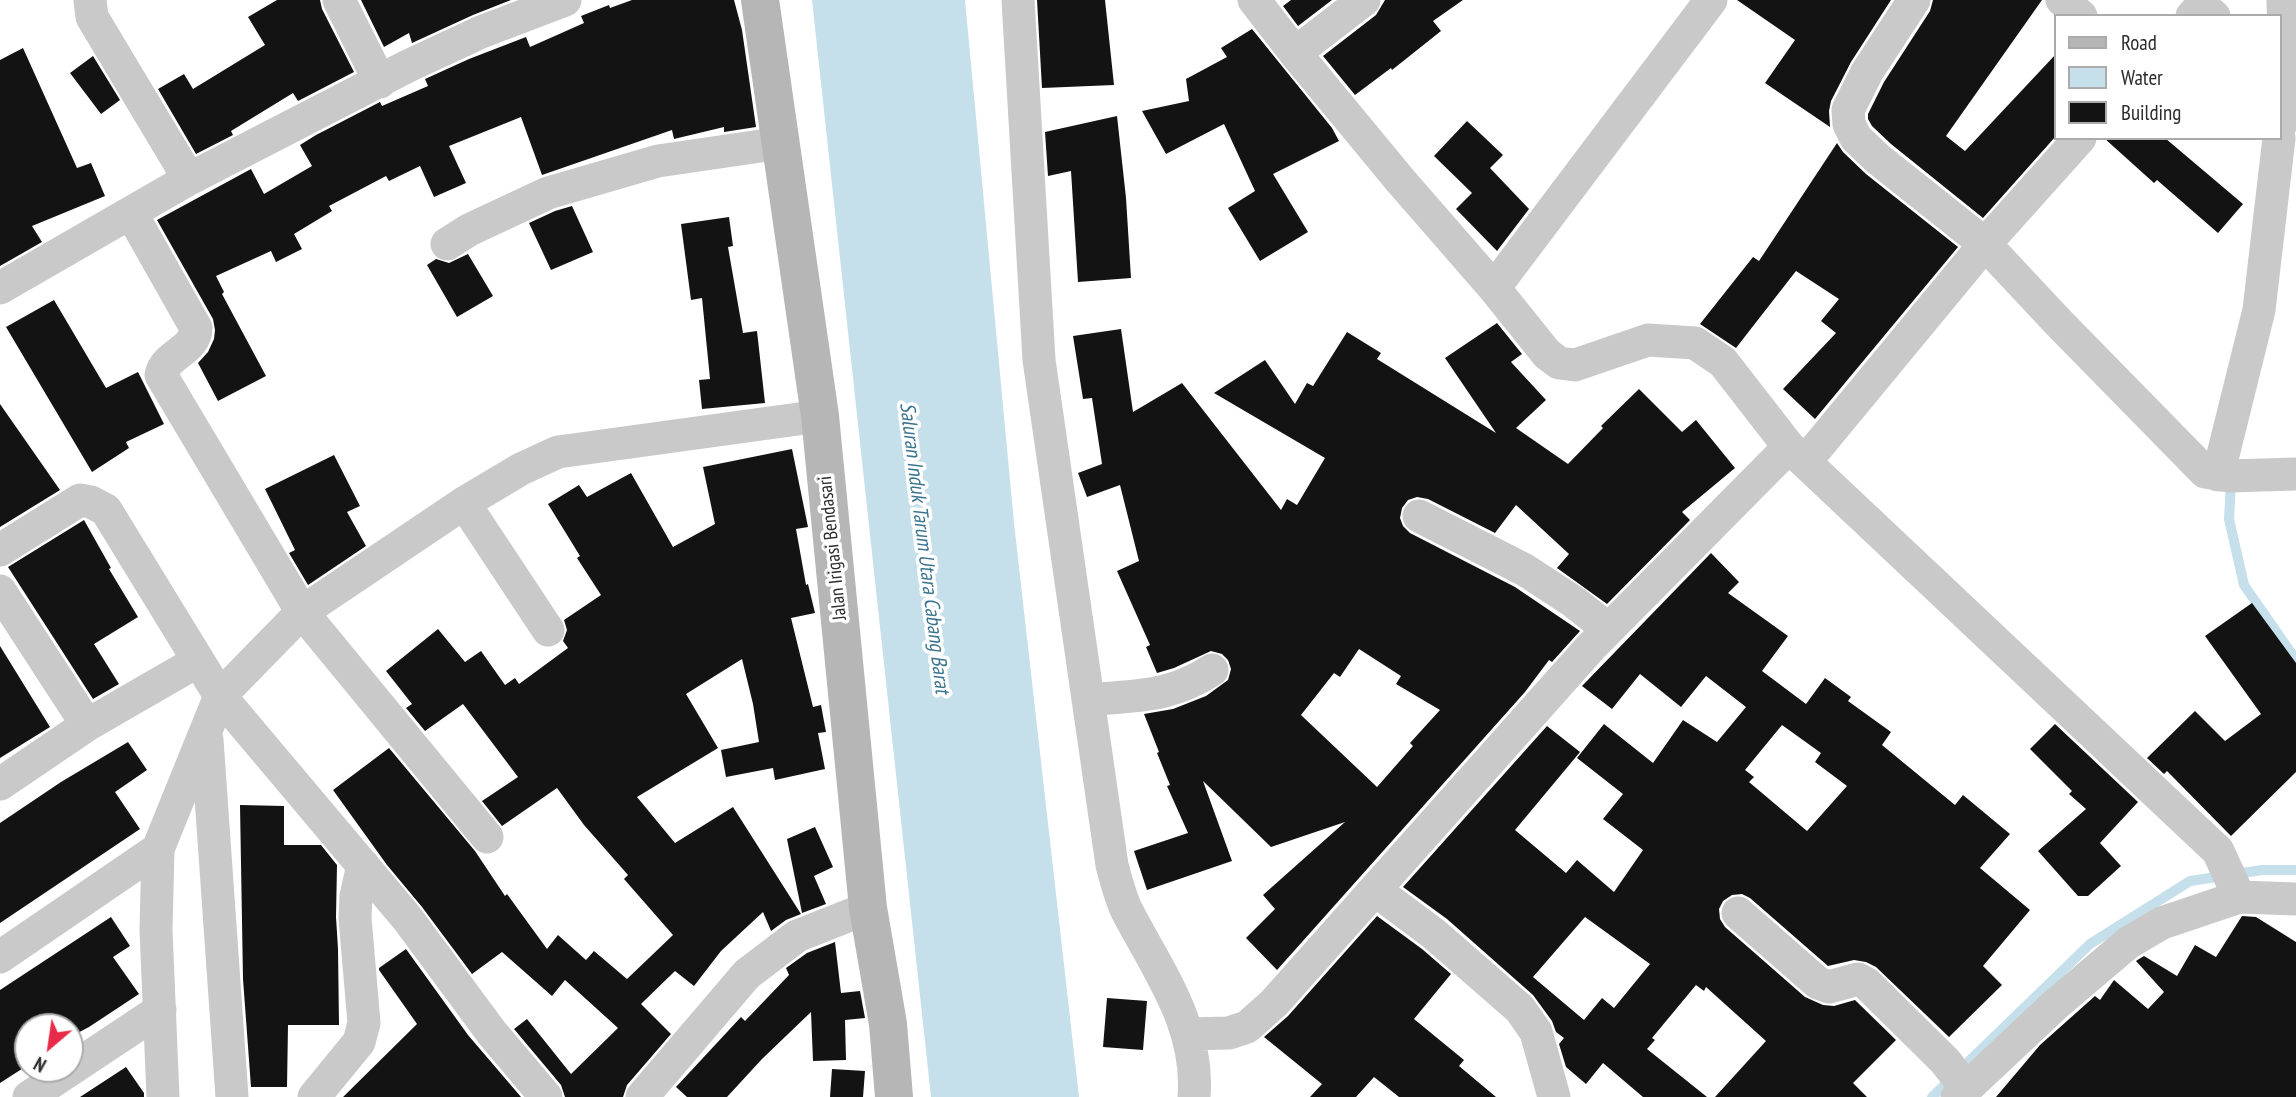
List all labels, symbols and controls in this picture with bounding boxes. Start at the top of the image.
legend [2054,14,2282,140]
text: Road [2121,29,2157,56]
text: Water [2121,64,2163,91]
text: Building [2121,99,2181,126]
water label: Saluran Induk Tarum Utara Cabang Barat [894,401,954,695]
street label: Jalan Irigasi Bendasari [814,475,852,621]
north arrow [14,1013,84,1083]
text: N [29,1052,50,1078]

